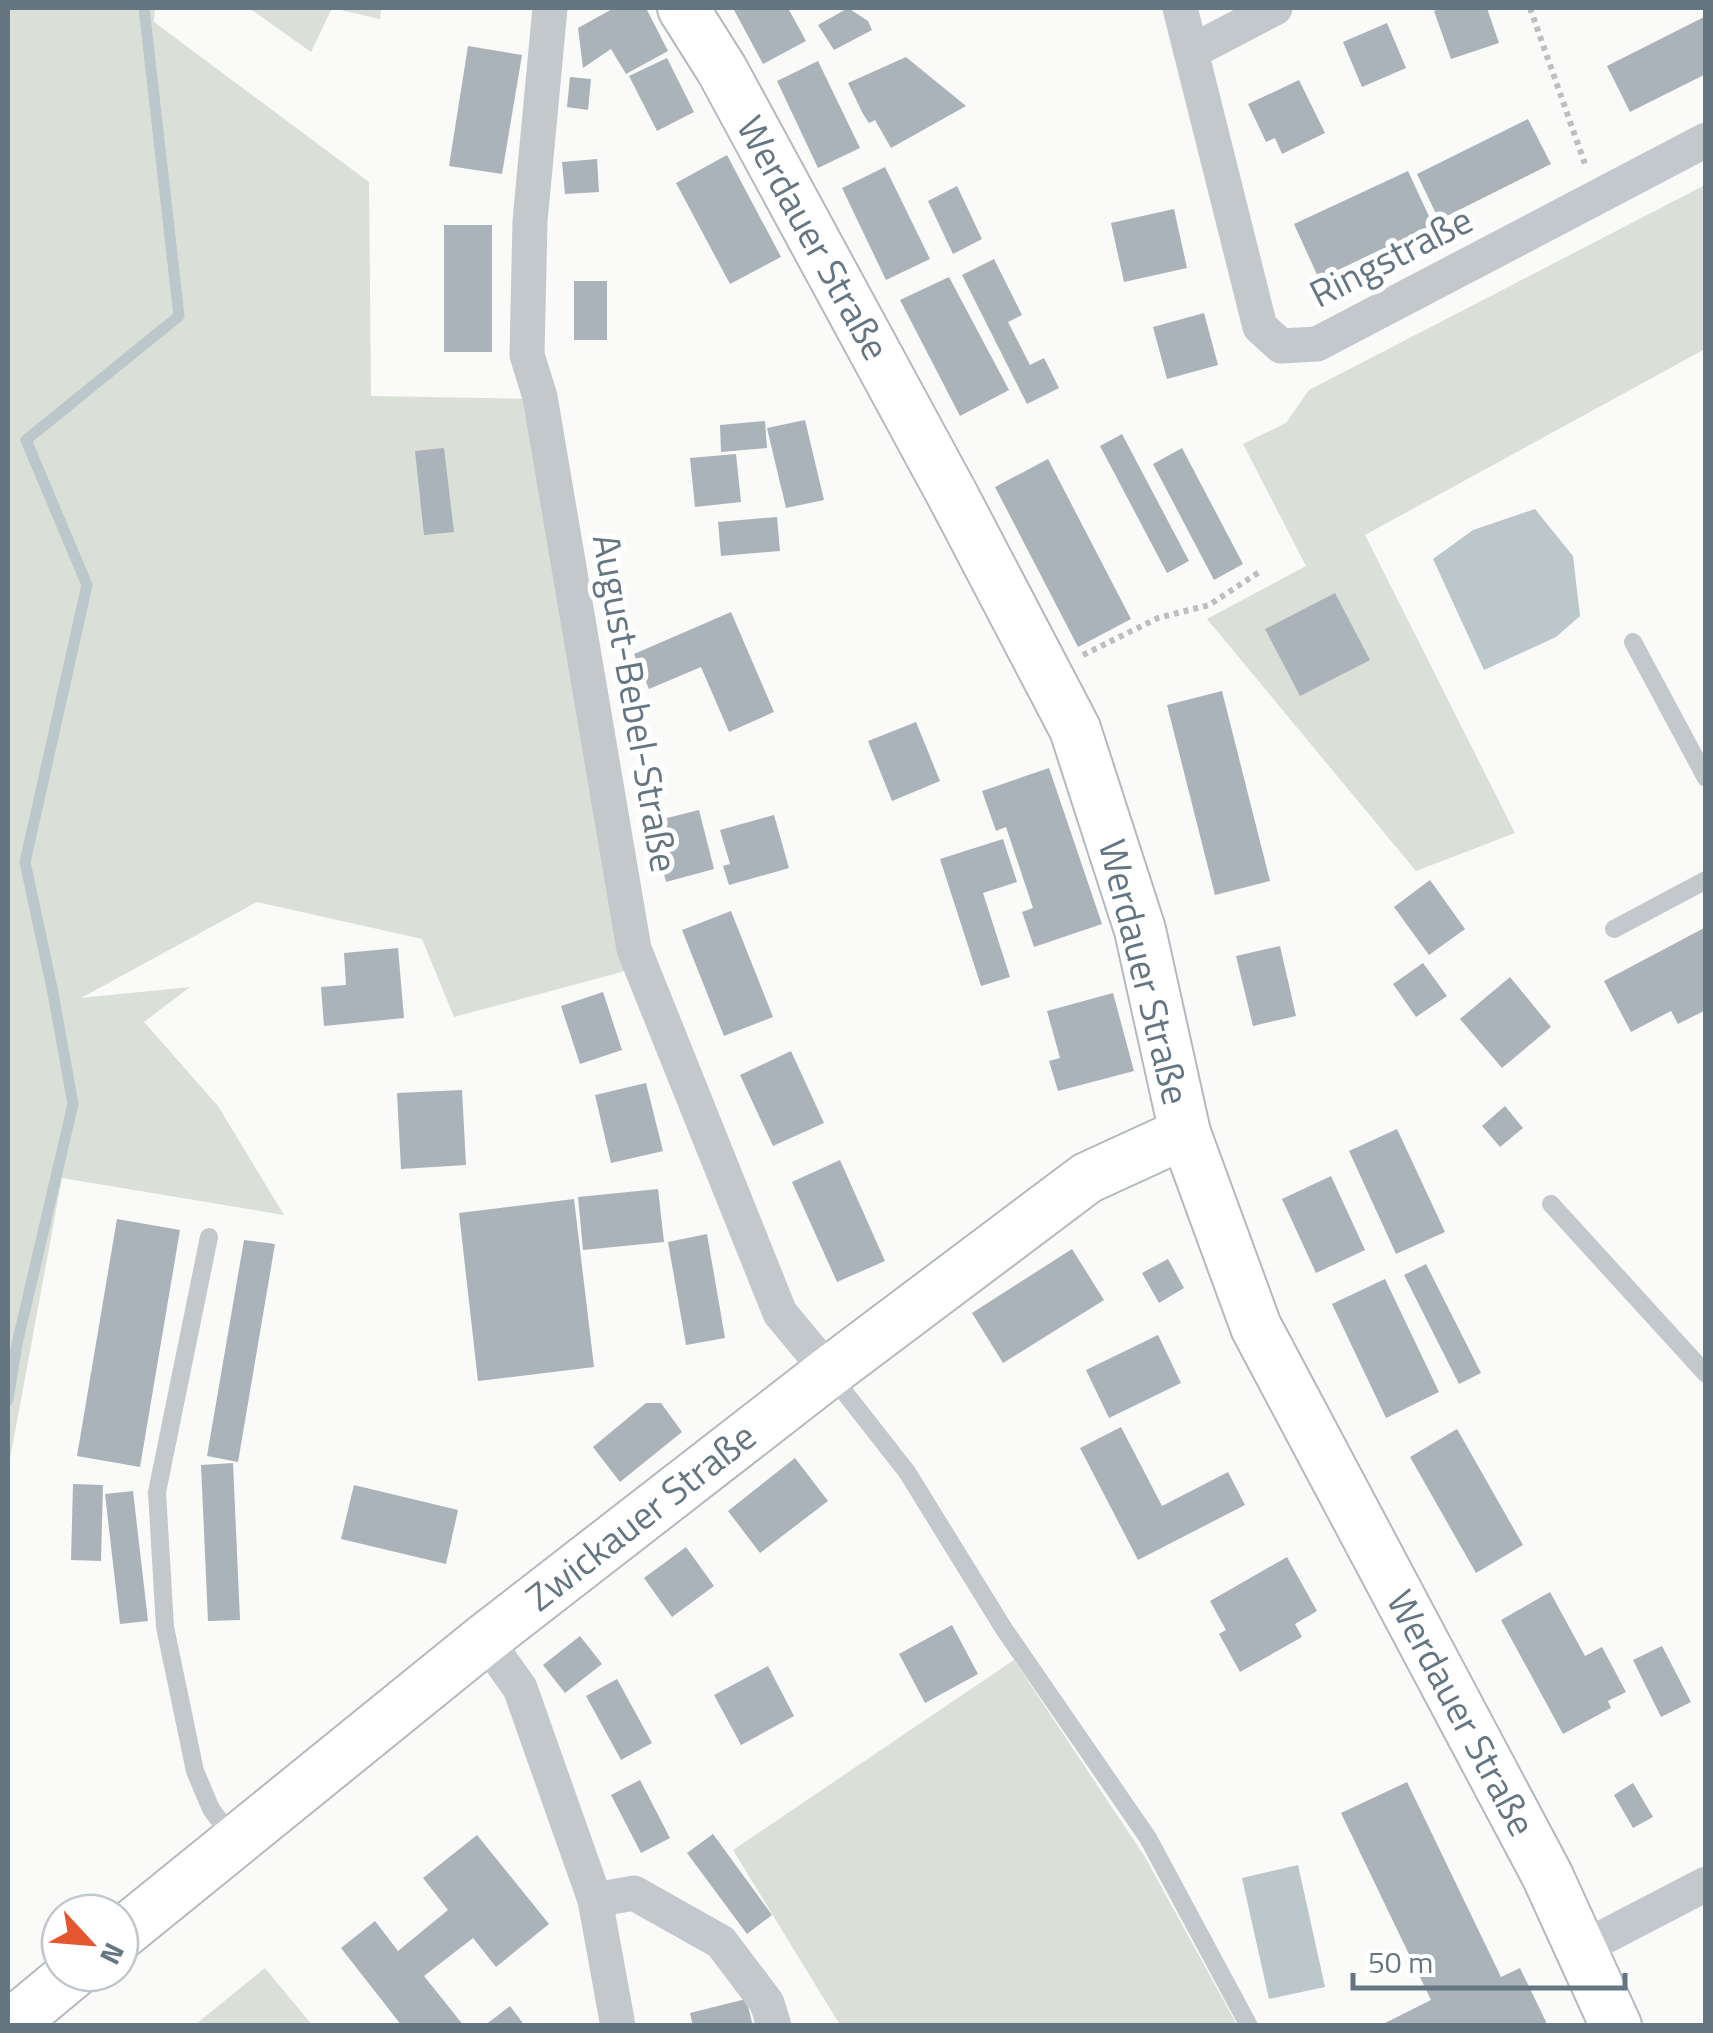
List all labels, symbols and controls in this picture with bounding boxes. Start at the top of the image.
street label: Werdauer Straße [723,105,905,370]
street label: Ringstraße [1299,190,1482,322]
street label: August-Bebel-Straße [578,529,694,876]
street label: Werdauer Straße [1084,833,1206,1111]
street label: Zwickauer Straße [513,1408,768,1625]
street label: Werdauer Straße [1373,1579,1551,1846]
north arrow [40,1893,140,1993]
scale bar [1353,1928,1626,1990]
text: N [89,1936,136,1972]
text: 50 m [1368,1939,1433,1985]

